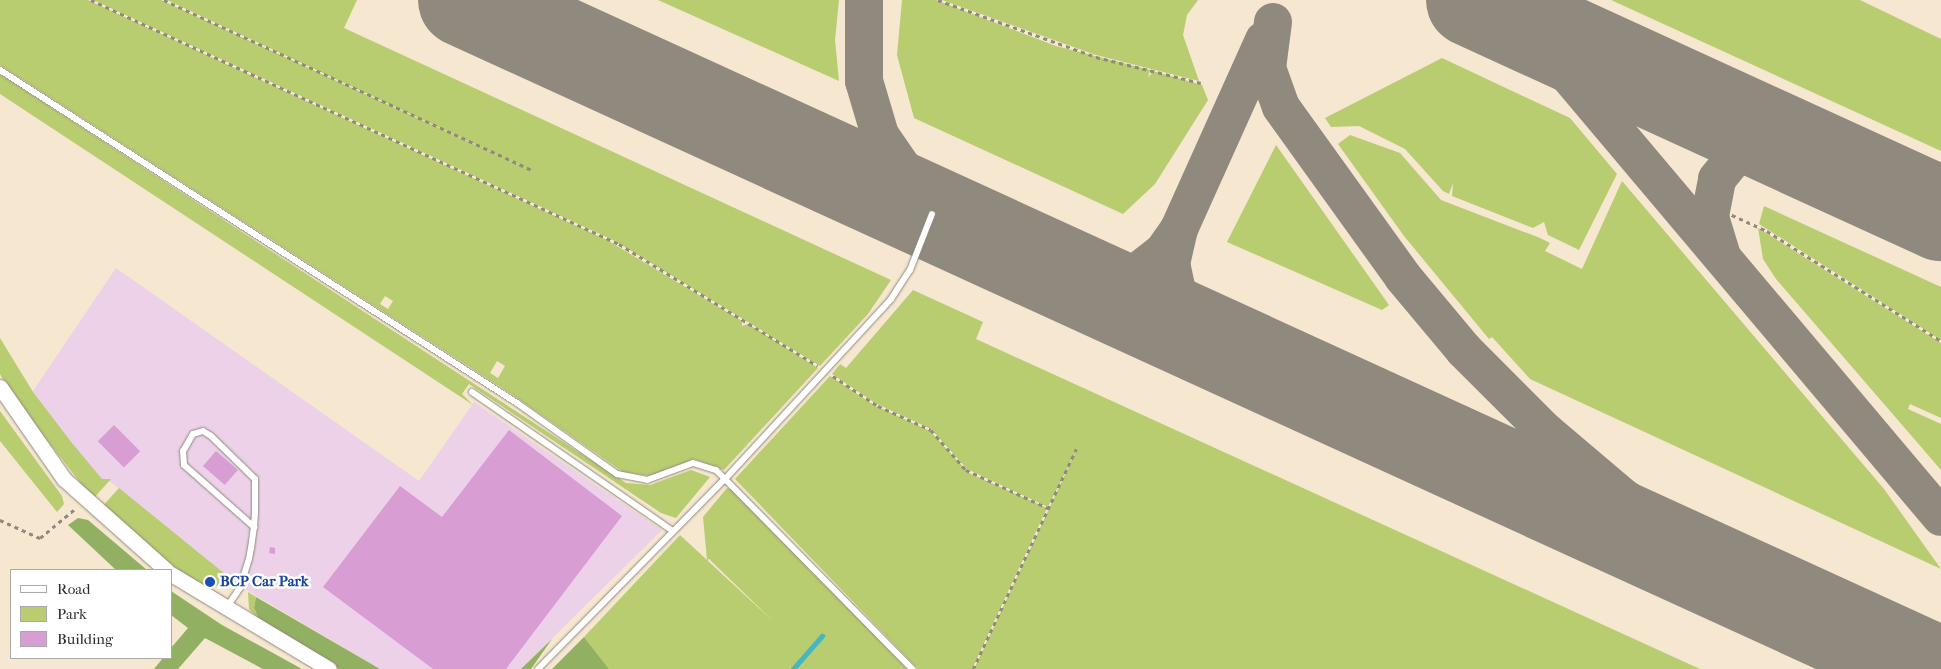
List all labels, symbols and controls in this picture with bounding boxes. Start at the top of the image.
legend [10,569,172,659]
place label: BCP Car Park [220,573,309,591]
marker: BCP Car Park [204,576,216,588]
text: Road [57,580,90,598]
text: Park [57,605,87,623]
text: Building [57,630,113,648]

